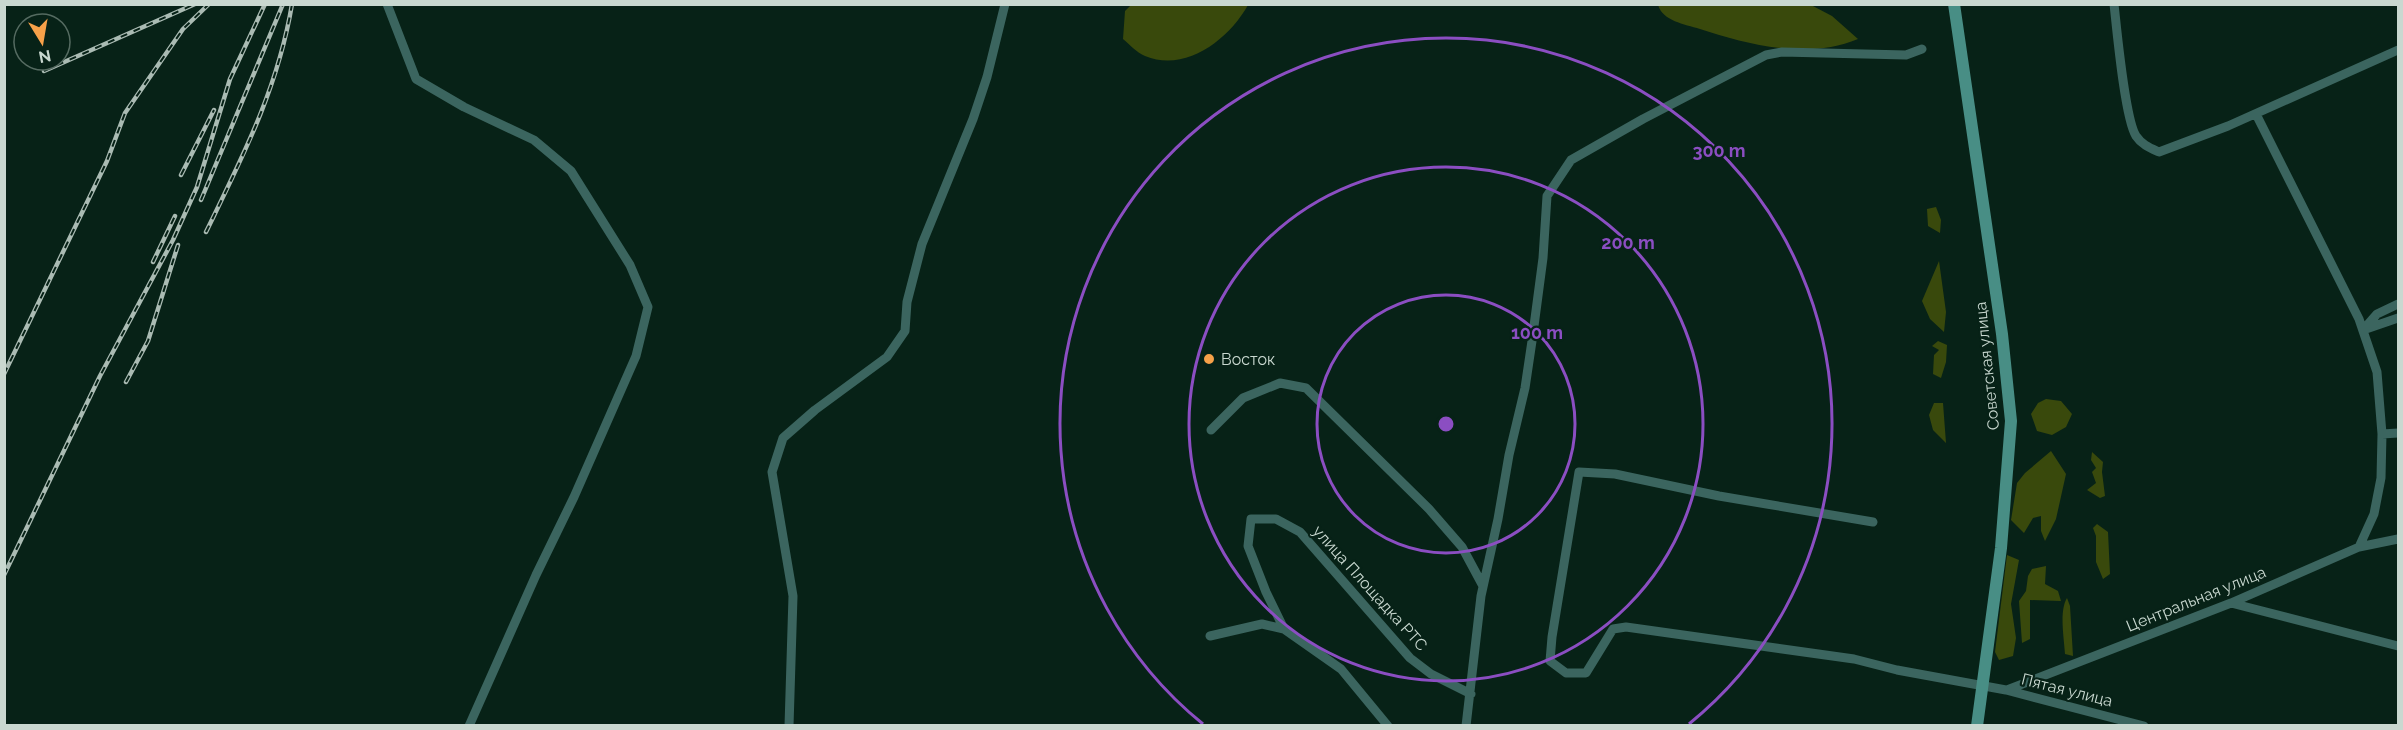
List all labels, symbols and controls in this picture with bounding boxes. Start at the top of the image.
north arrow [12,12,72,72]
text: N [37,46,53,67]
text: 300 m [1692,140,1746,161]
text: 200 m [1601,232,1655,253]
street label: Советская улица [1971,301,2003,431]
text: 100 m [1511,322,1563,343]
place label: Восток [1221,350,1275,369]
marker: Восток [1202,352,1216,366]
centre of rings [1436,414,1456,434]
street label: улица Площадка РТС [1309,521,1431,655]
street label: Центральная улица [2123,562,2269,636]
street label: Пятая улица [2019,670,2115,710]

